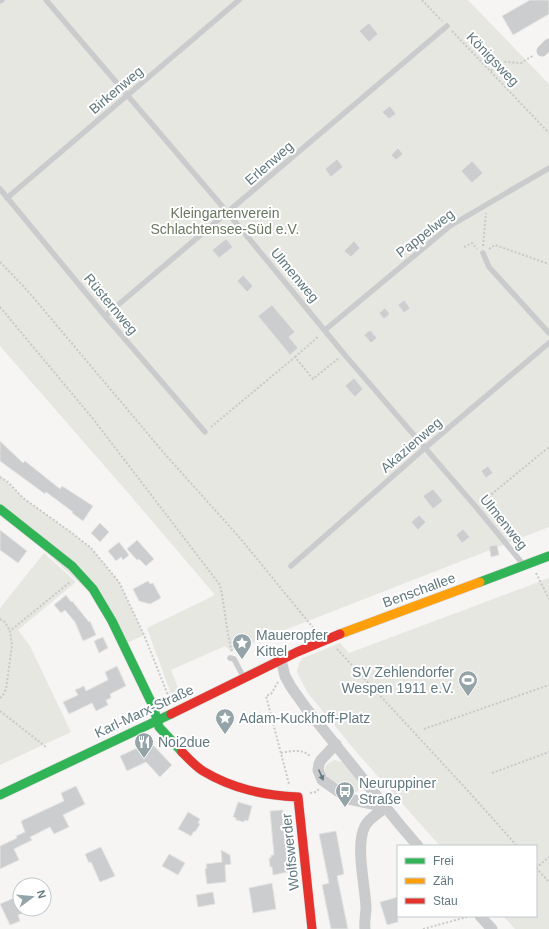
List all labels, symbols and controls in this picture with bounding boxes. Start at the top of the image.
street label: Königsweg [463,29,523,89]
street label: Birkenweg [86,63,146,117]
street label: Erlenweg [242,138,296,188]
park label: Kleingartenverein Schlachtensee-Süd e.V. [151,205,299,237]
street label: Pappelweg [393,205,457,261]
street label: Ulmenweg [268,245,322,305]
street label: Rüsternweg [81,270,141,338]
street label: Akazienweg [377,414,445,476]
street label: Ulmenweg [477,491,531,553]
street label: Benschallee [380,569,458,611]
place label: Maueropfer Kittel [256,627,328,659]
place icon: Maueropfer Kittel [231,632,253,660]
place label: SV Zehlendorfer Wespen 1911 e.V. [341,664,454,696]
sports icon: SV Zehlendorfer Wespen 1911 e.V. [457,669,479,697]
street label: Karl-Marx-Straße [92,681,196,741]
place icon: Adam-Kuckhoff-Platz [214,707,236,735]
place label: Adam-Kuckhoff-Platz [239,710,370,726]
restaurant icon: Noi2due [133,731,155,759]
place label: Noi2due [158,734,210,750]
one-way arrow [317,769,324,781]
place label: Neuruppiner Straße [359,775,436,807]
bus stop icon: Neuruppiner Straße [334,780,356,808]
street label: Wolfswerder [278,812,302,891]
legend [397,845,537,917]
text: Frei [433,854,454,868]
text: Zäh [433,874,454,888]
north arrow [12,877,52,917]
text: N [35,889,48,900]
text: Stau [433,894,458,908]

